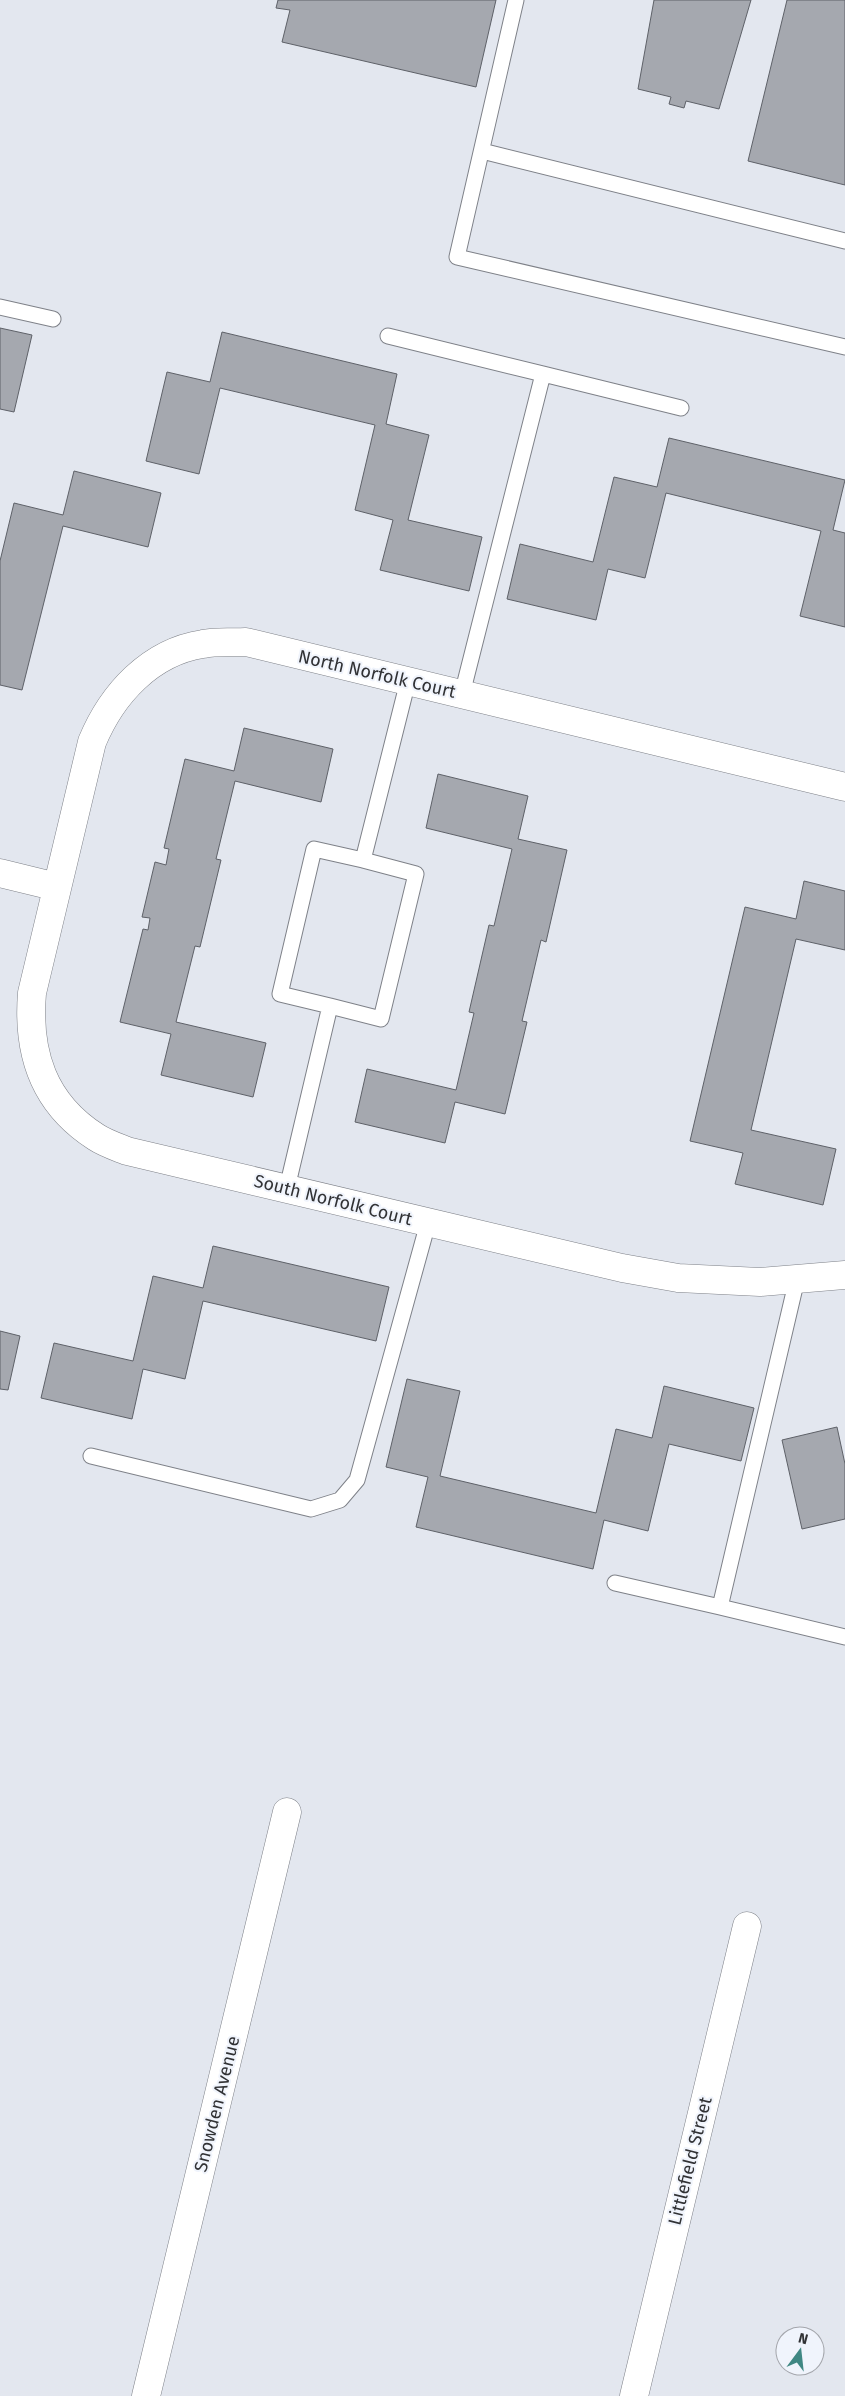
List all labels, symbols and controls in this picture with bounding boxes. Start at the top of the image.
street label: North Norfolk Court [296,645,458,703]
street label: South Norfolk Court [252,1170,415,1230]
street label: Snowden Avenue [189,2034,245,2174]
street label: Littlefield Street [663,2094,717,2227]
north arrow [775,2326,825,2376]
text: N [797,2330,810,2348]

